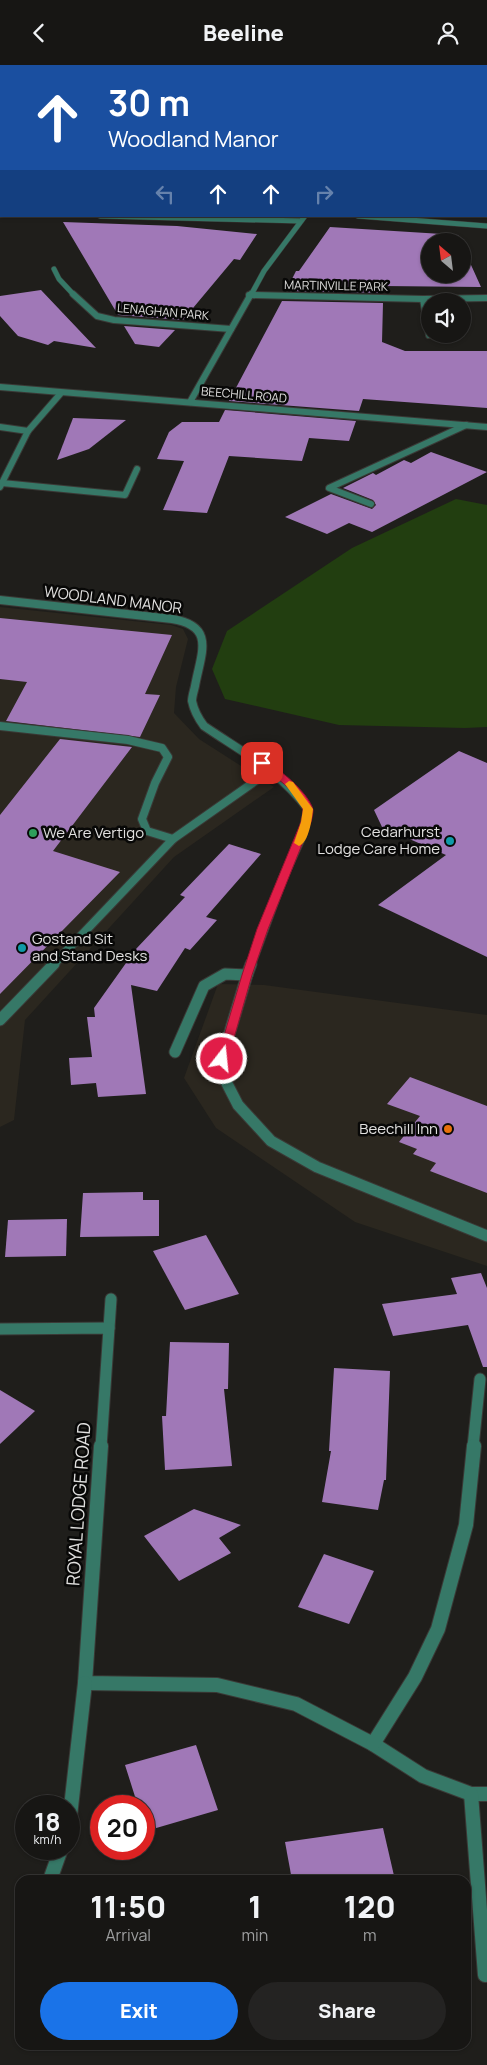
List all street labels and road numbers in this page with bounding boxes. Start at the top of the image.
street label: MARTINVILLE PARK [284,276,389,295]
street label: LENAGHAN PARK [116,299,211,324]
street label: BEECHILL ROAD [200,382,288,407]
street label: WOODLAND MANOR [43,581,183,618]
street label: ROYAL LODGE ROAD [60,1421,96,1587]

